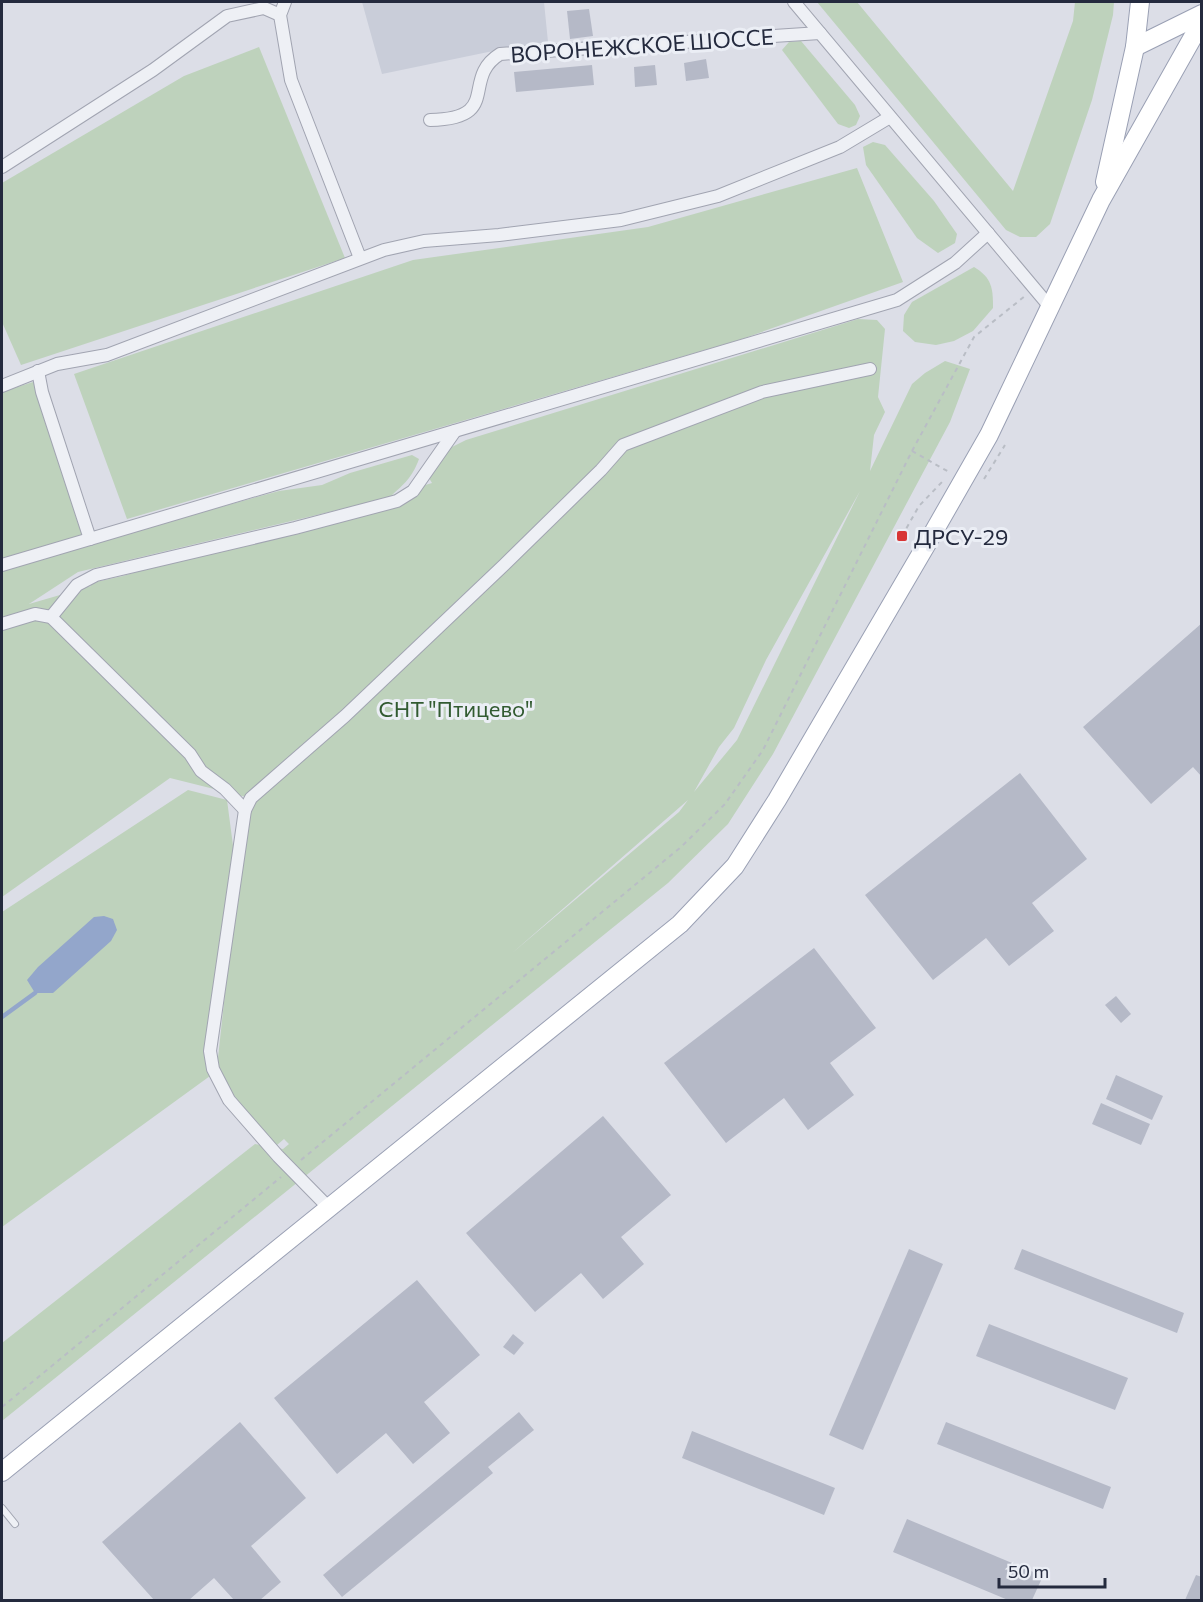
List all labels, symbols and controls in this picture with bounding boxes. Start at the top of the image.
street label: ВОРОНЕЖСКОЕ ШОССЕ [509,22,775,68]
place label: ДРСУ-29 [914,523,1008,550]
marker: ДРСУ-29 [895,529,909,543]
park label: СНТ "Птицево" [379,695,533,722]
scale bar [999,1551,1106,1589]
text: 50 m [1008,1560,1049,1582]

